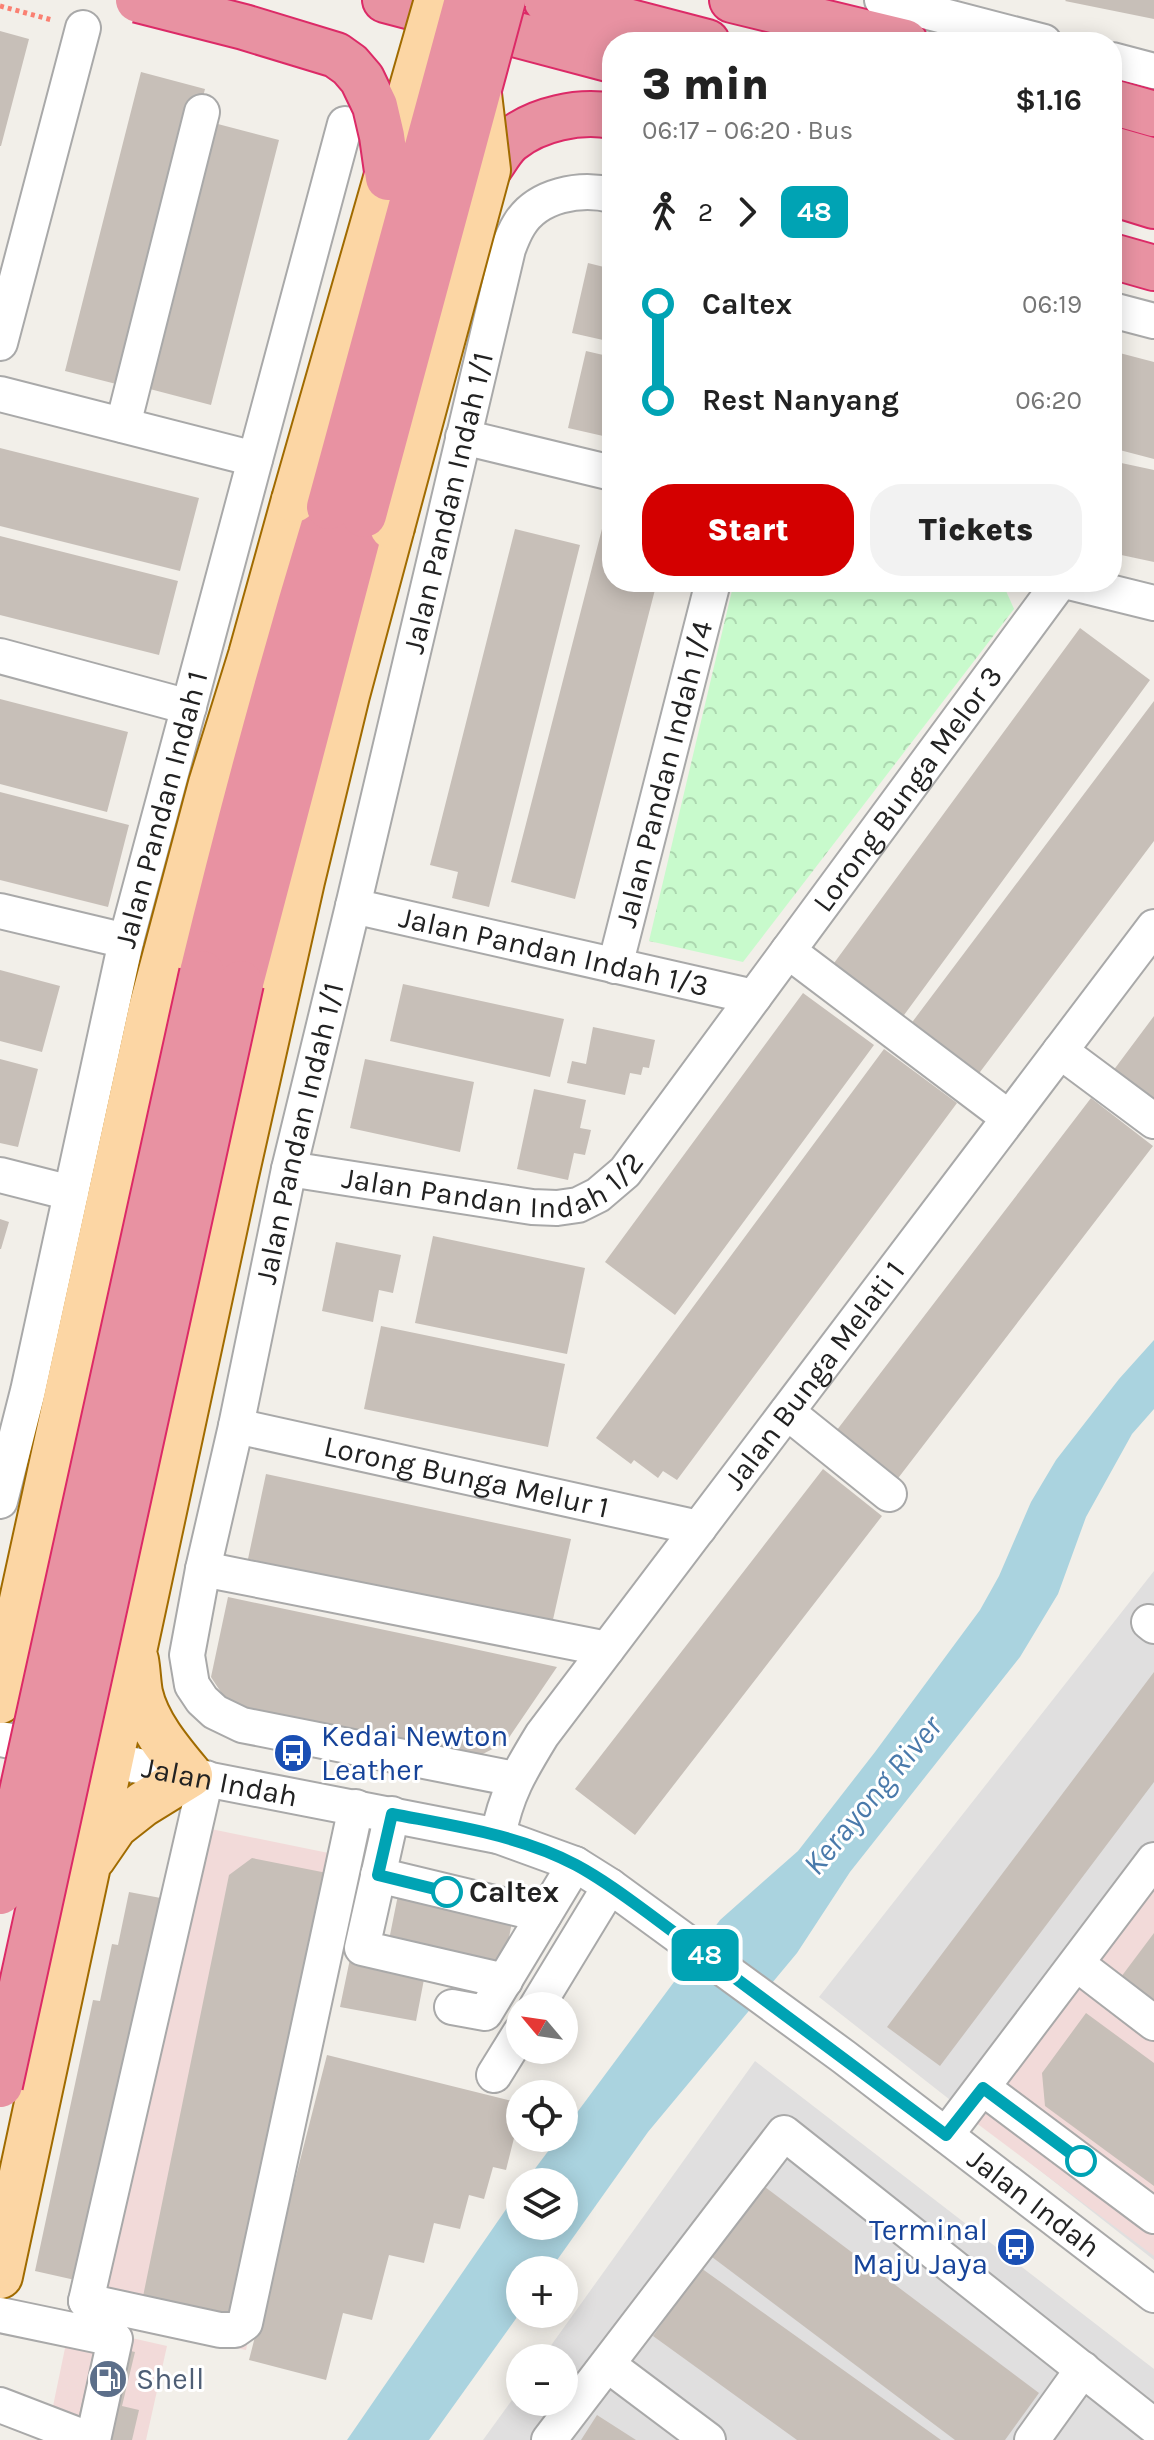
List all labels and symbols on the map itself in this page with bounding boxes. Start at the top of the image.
street label: Jalan Pandan Indah 1/1 [395,349,501,657]
street label: Jalan Pandan Indah 1/4 [608,617,720,931]
street label: Lorong Bunga Melor 3 [805,659,1010,919]
street label: Jalan Pandan Indah 1 [107,667,216,952]
street label: Jalan Pandan Indah 1/3 [396,899,712,1004]
street label: Jalan Pandan Indah 1/1 [248,979,352,1287]
street label: Jalan Pandan Indah 1/2 [340,1145,651,1226]
street label: Jalan Bunga Melati 1 [716,1254,912,1497]
street label: Lorong Bunga Melur 1 [321,1428,612,1526]
water label: Kerayong River [795,1708,950,1882]
place label: Kedai Newton Leather [321,1718,508,1788]
bus stop icon: Kedai Newton Leather [272,1732,314,1774]
street label: Jalan Indah [139,1749,301,1815]
place label: Caltex [469,1874,559,1910]
marker: Caltex [432,1877,462,1907]
line badge: 48 [669,1929,741,1981]
north arrow [506,1992,578,2064]
street label: Jalan Indah [960,2141,1108,2265]
unlabelled marker [1066,2146,1096,2176]
place label: Terminal Maju Jaya [852,2212,988,2282]
bus stop icon: Terminal Maju Jaya [995,2226,1037,2268]
fuel station icon: Shell [87,2358,129,2400]
place label: Shell [136,2361,204,2397]

